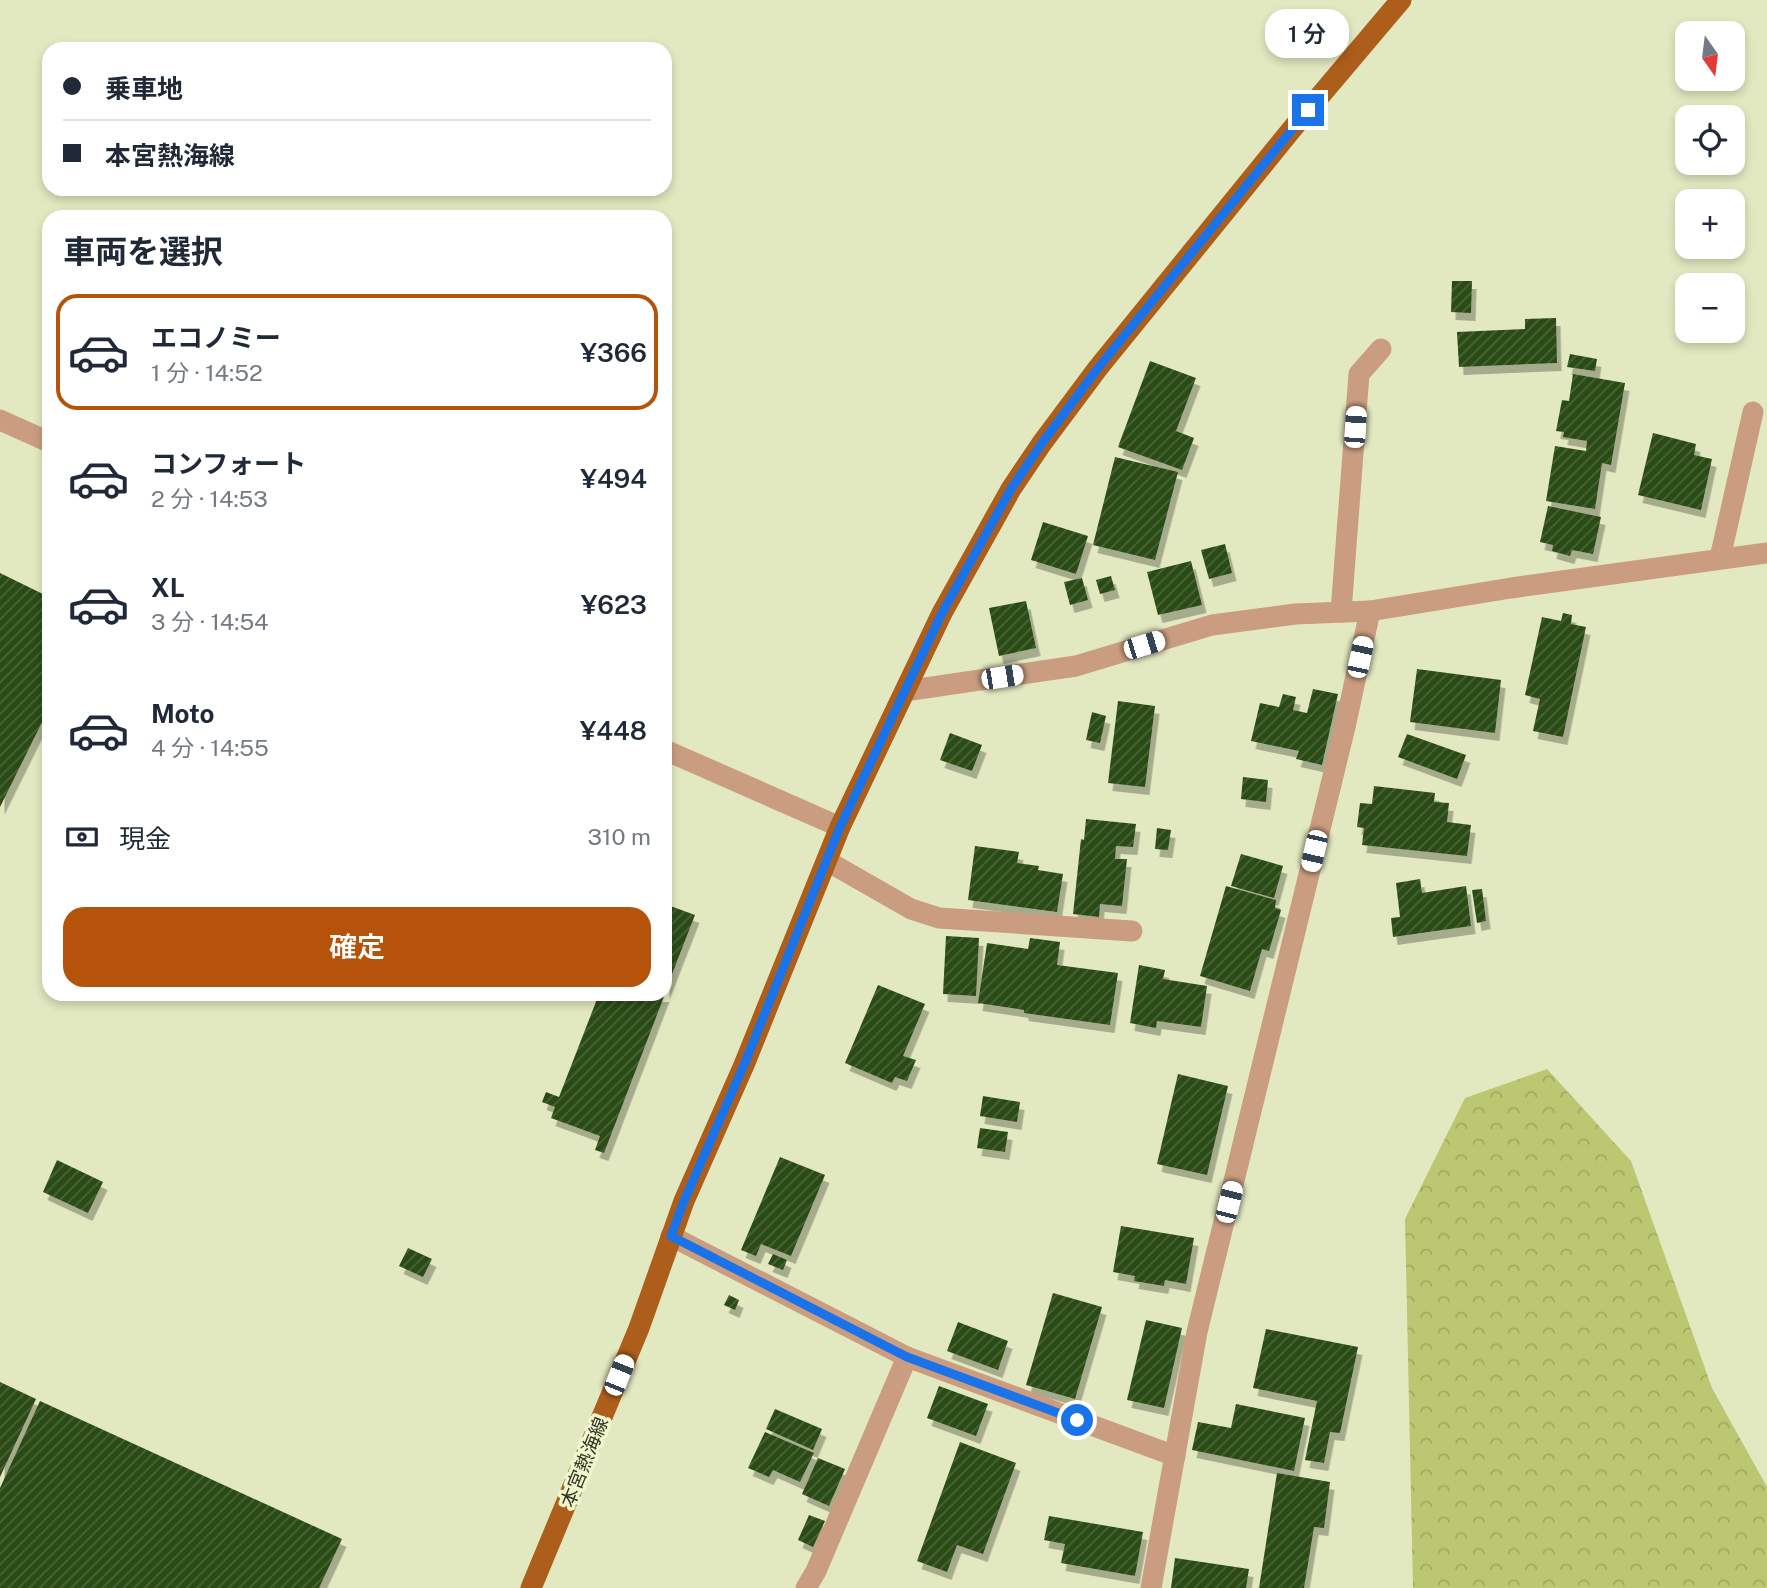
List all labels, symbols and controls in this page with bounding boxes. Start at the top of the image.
callout: 1 分 [1266,8,1350,57]
text: 1 分 [1288,20,1326,47]
north arrow [1675,21,1745,91]
map controls [1675,21,1745,343]
text: 乗車地 [105,73,183,104]
route end [1292,94,1324,126]
button: locate [1675,105,1745,175]
text: 本宮熱海線 [105,140,235,171]
button: + [1675,189,1745,259]
text: 車両を選択 [63,233,223,270]
button: − [1675,273,1745,343]
icon: car [67,321,130,384]
text: エコノミー [151,322,281,353]
text: ¥366 [580,337,647,368]
text: 1 分 · 14:52 [151,359,263,386]
car [1344,405,1367,449]
icon: car [67,447,130,510]
text: コンフォート [151,448,306,479]
text: ¥494 [580,463,647,494]
text: 2 分 · 14:53 [151,485,268,512]
text: XL [151,572,185,603]
icon: car [67,573,130,636]
text: ¥623 [581,589,647,620]
text: 3 分 · 14:54 [151,608,269,635]
car [1121,629,1168,661]
car [1346,634,1375,680]
car [980,663,1025,691]
text: Moto [151,698,214,729]
icon: car [67,699,130,762]
text: ¥448 [580,715,647,746]
text: 4 分 · 14:55 [151,734,269,761]
icon: cash [63,818,101,856]
text: 現金 [119,823,171,854]
text: 310 m [588,823,651,850]
car [1300,828,1329,874]
button: 確定 [63,907,651,987]
car [1214,1179,1245,1225]
car [602,1352,637,1398]
route start [1061,1404,1093,1436]
street label: 本宮熱海線 [556,1414,612,1510]

